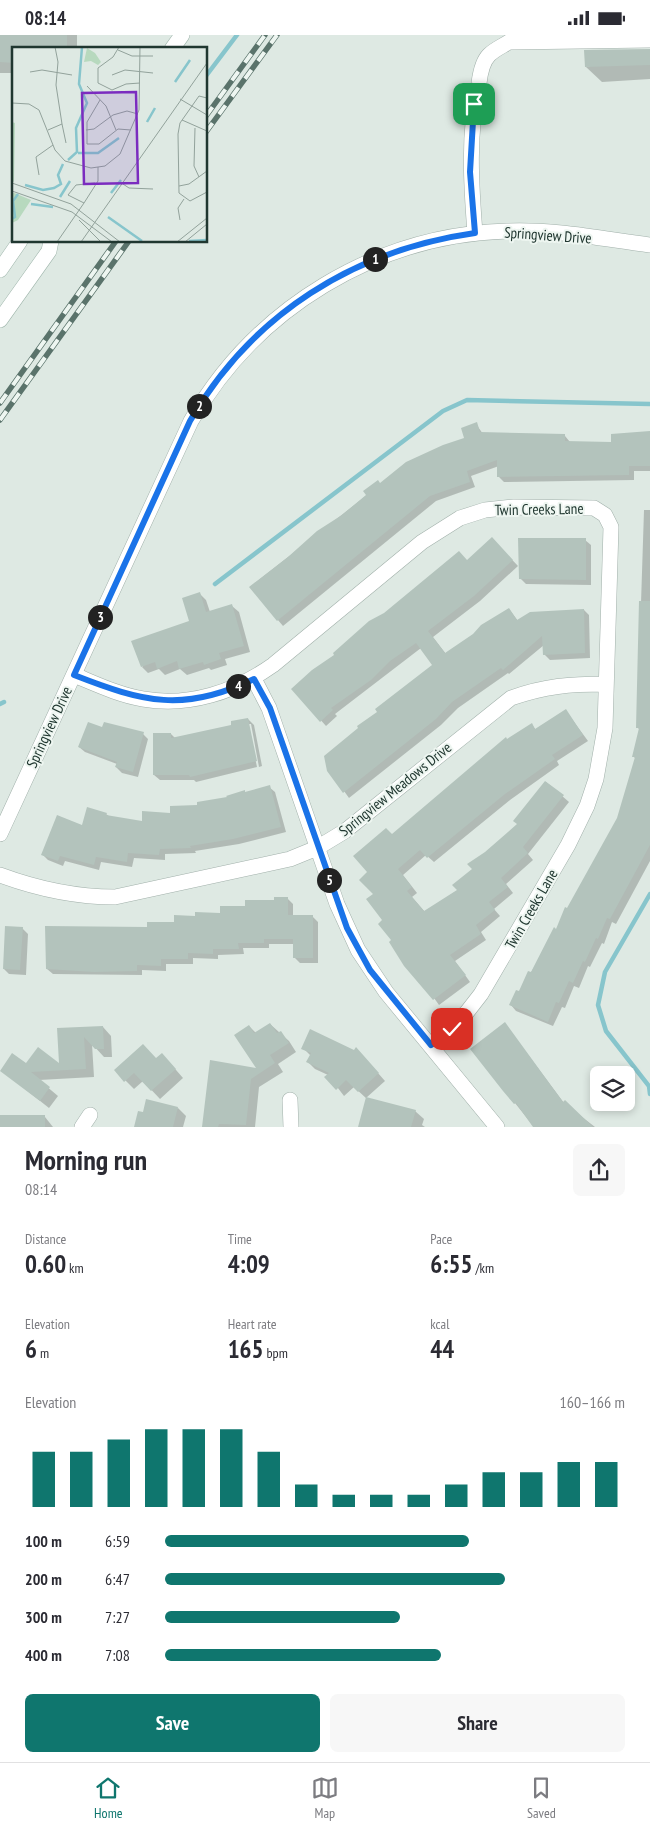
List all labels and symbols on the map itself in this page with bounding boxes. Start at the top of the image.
inset map [12,47,208,243]
pin [453,83,495,125]
street label: Springview Drive [504,222,592,248]
pin: 1 [362,247,388,271]
pin: 2 [186,393,212,419]
street label: Twin Creeks Lane [494,499,584,519]
pin: 3 [88,605,112,629]
pin: 4 [226,673,250,699]
street label: Springview Drive [22,683,76,771]
street label: Springview Meadows Drive [335,738,455,840]
street label: Twin Creeks Lane [501,866,561,952]
pin: 5 [316,867,342,893]
pin [431,1008,473,1050]

